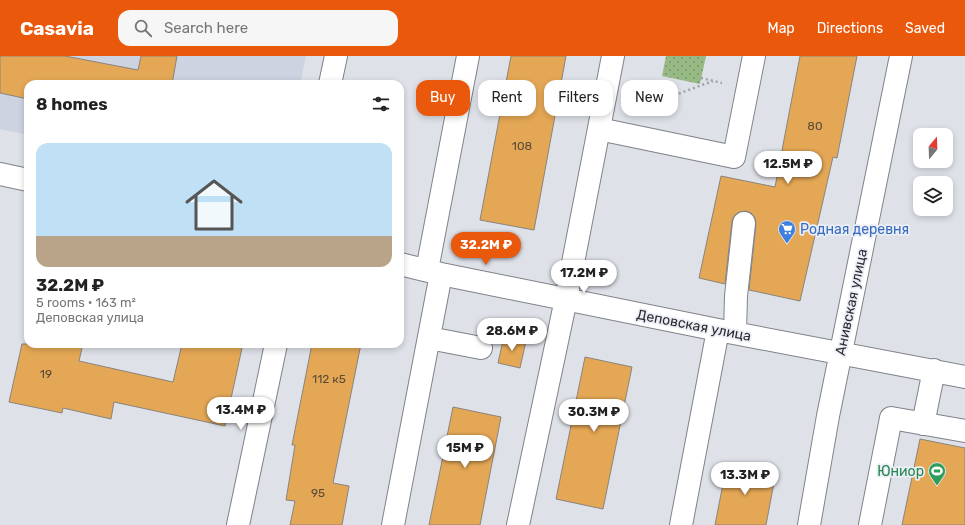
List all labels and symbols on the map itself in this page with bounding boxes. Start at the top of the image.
house number: 80 [807,119,823,133]
north arrow [913,128,953,168]
house number: 108 [512,139,532,153]
pin: 12.5M ₽ [751,151,825,185]
supermarket icon: Родная деревня [777,219,797,244]
place label: Родная деревня [800,221,909,238]
pin: 32.2M ₽ [449,232,523,266]
street label: Анивская улица [832,247,871,357]
pin: 17.2M ₽ [547,260,621,294]
street label: Деповская улица [635,306,753,345]
pin: 28.6M ₽ [475,318,549,352]
house number: 19 [40,367,52,381]
house number: 112 к5 [312,372,346,386]
pin: 13.4M ₽ [204,397,278,431]
pin: 30.3M ₽ [557,399,631,433]
pin: 15M ₽ [437,435,493,469]
sports icon: Юниор [927,461,947,486]
pin: 13.3M ₽ [708,462,782,496]
place label: Юниор [877,463,924,480]
house number: 95 [311,486,325,500]

